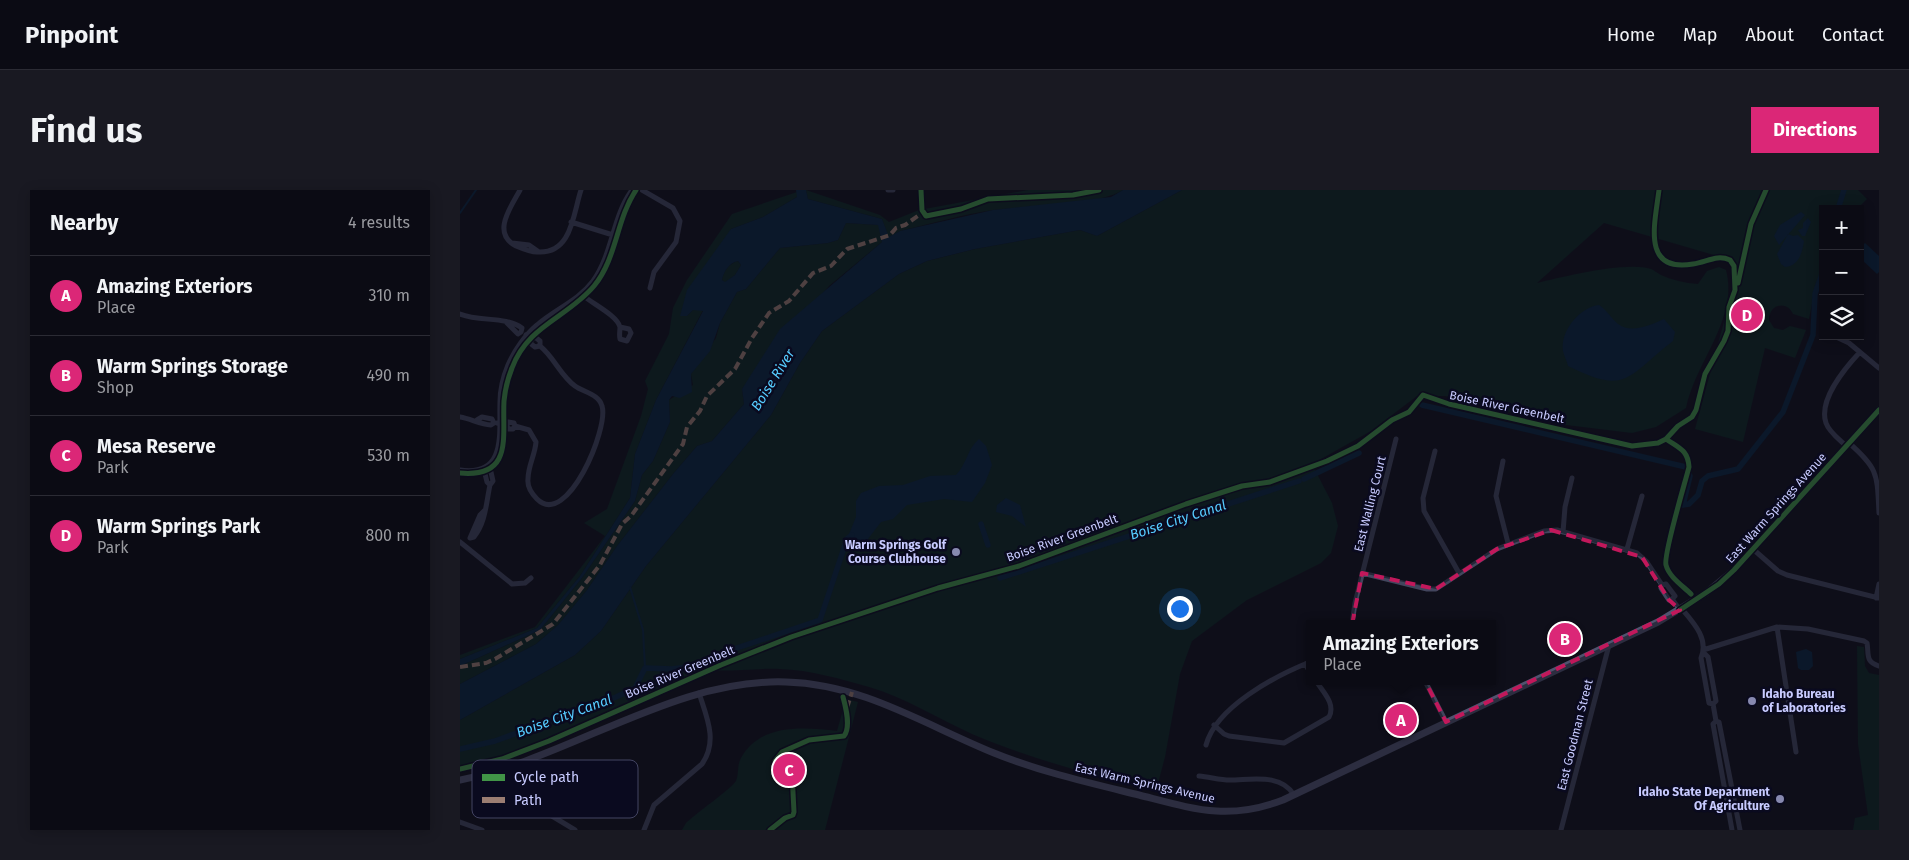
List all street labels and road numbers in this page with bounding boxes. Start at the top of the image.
street label: Boise River Greenbelt [1448,388,1566,426]
street label: East Warm Springs Avenue [1723,450,1829,566]
street label: East Walling Court [1351,454,1389,553]
street label: Boise River Greenbelt [1004,511,1120,565]
street label: Boise River Greenbelt [623,642,737,701]
street label: East Goodman Street [1554,677,1596,792]
street label: East Warm Springs Avenue [1074,760,1216,806]

